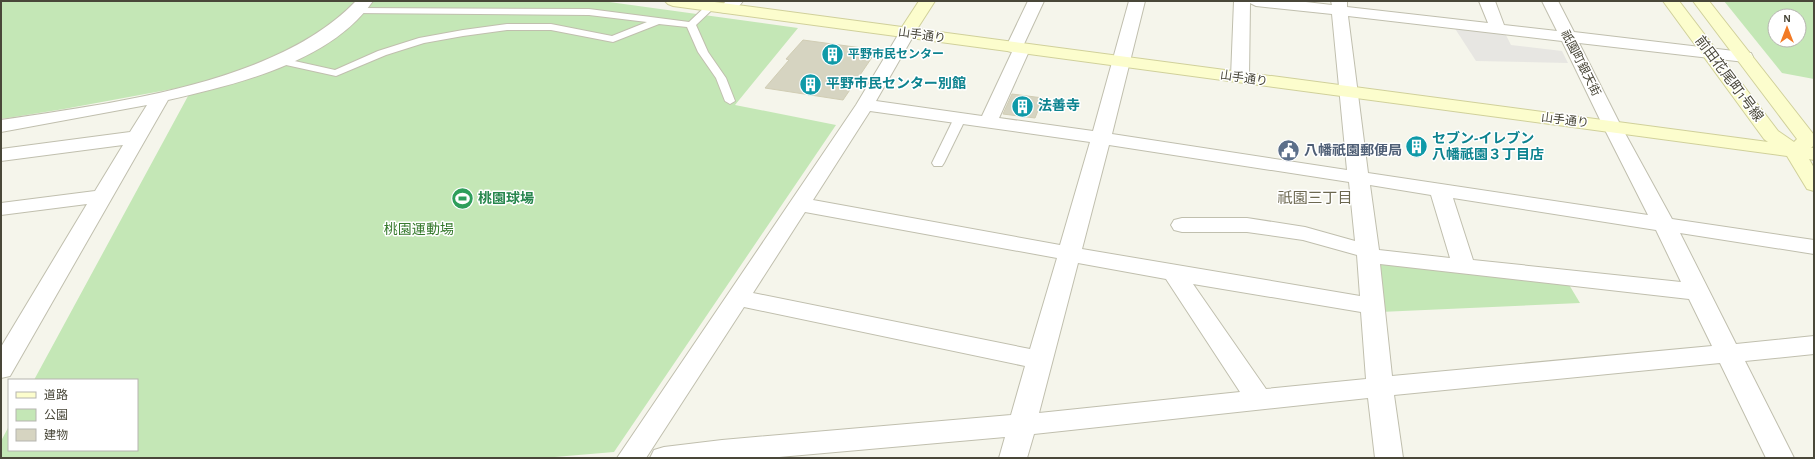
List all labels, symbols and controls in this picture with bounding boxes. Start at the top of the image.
north arrow [1767,8,1807,48]
text: N [1783,13,1791,24]
street label: 山手通り [897,25,947,44]
street label: 祇園町銀天街 [1559,28,1604,98]
street label: 前田花尾町1号線 [1692,33,1767,124]
building icon: 平野市民センター [819,41,845,67]
place label: 平野市民センター [848,47,944,60]
street label: 山手通り [1219,68,1269,87]
building icon: 平野市民センター別館 [798,71,824,97]
place label: 平野市民センター別館 [826,76,966,91]
building icon: 法善寺 [1009,93,1035,119]
place label: 法善寺 [1038,98,1080,113]
street label: 山手通り [1540,110,1590,129]
place label: セブン-イレブン 八幡祇園３丁目店 [1432,130,1544,162]
building icon: セブン-イレブン 八幡祇園３丁目店 [1404,134,1430,160]
public building icon: 八幡祇園郵便局 [1276,138,1302,164]
place label: 八幡祇園郵便局 [1304,143,1402,158]
sports icon: 桃園球場 [449,186,475,212]
district label: 祇園三丁目 [1277,190,1353,206]
place label: 桃園球場 [478,191,534,206]
park label: 桃園運動場 [384,222,454,237]
legend [8,379,138,451]
text: 道路 [44,388,68,401]
text: 公園 [44,409,68,421]
text: 建物 [44,428,68,441]

